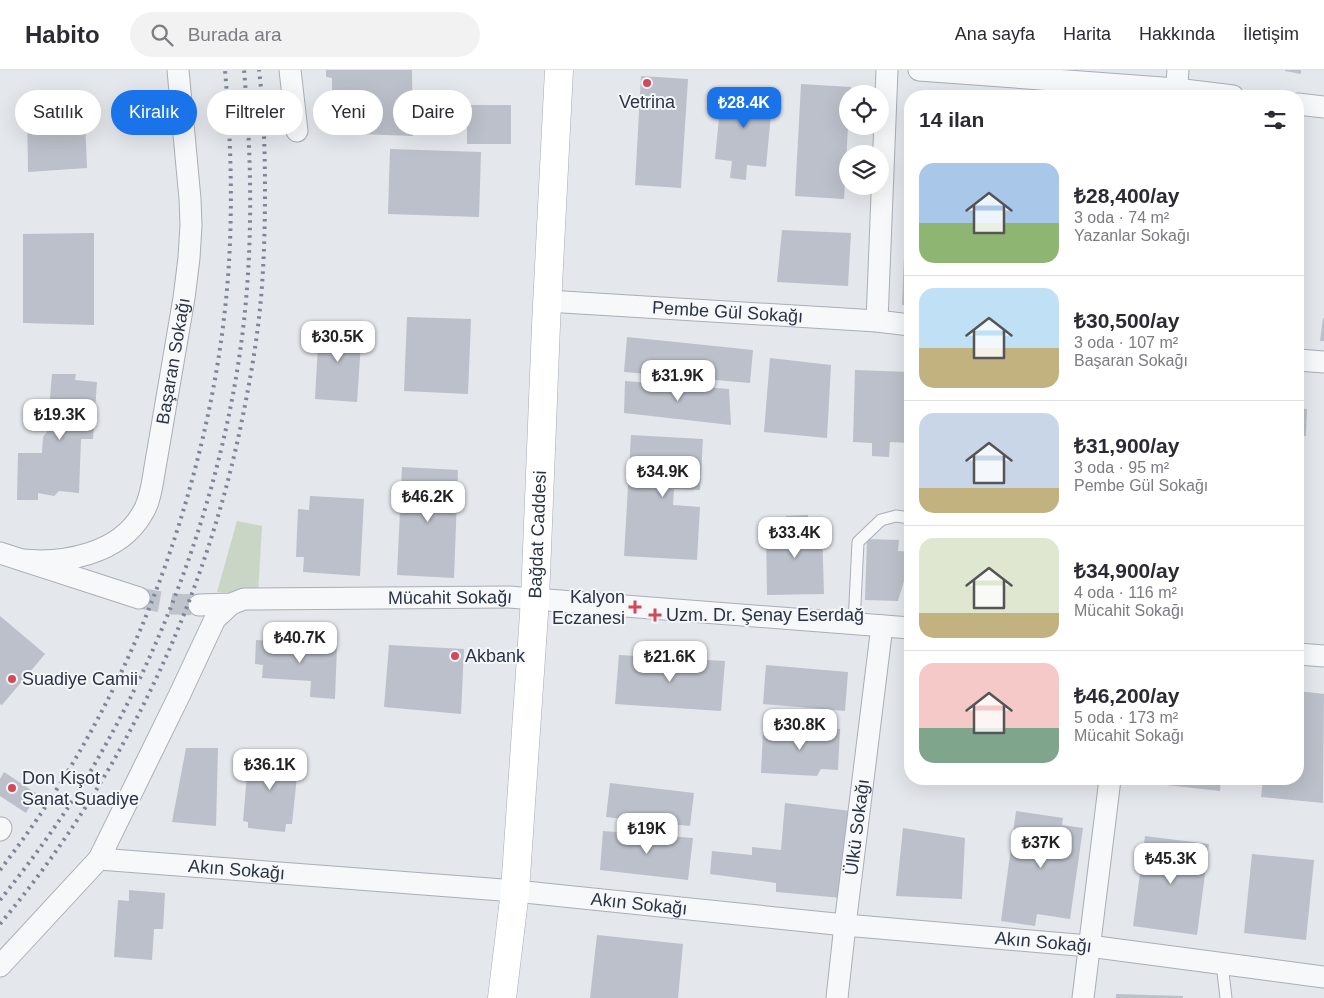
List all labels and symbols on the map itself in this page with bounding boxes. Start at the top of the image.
marker: Vetrina [641,77,653,89]
pin: ₺28.4K [703,87,785,129]
place label: Vetrina [619,92,676,112]
street label: Başaran Sokağı [153,296,194,426]
street label: Pembe Gül Sokağı [652,297,804,327]
pin: ₺30.5K [297,320,379,363]
pin: ₺31.9K [637,360,719,402]
pin: ₺19.3K [19,398,101,441]
pin: ₺34.9K [622,456,704,498]
street label: Bağdat Caddesi [525,470,550,599]
pin: ₺46.2K [387,480,469,523]
pin: ₺33.4K [754,516,836,559]
street label: Mücahit Sokağı [388,587,513,608]
place label: Kalyon Eczanesi [552,587,625,628]
marker: Kalyon Eczanesi [629,601,641,613]
place label: Uzm. Dr. Şenay Eserdağ [666,605,864,625]
marker: Uzm. Dr. Şenay Eserdağ [648,608,662,622]
pin: ₺40.7K [259,622,341,664]
pin: ₺21.6K [629,640,711,683]
place label: Akbank [465,646,526,666]
marker: Akbank [449,650,461,662]
place label: Suadiye Camii [22,669,138,689]
marker: Suadiye Camii [6,673,18,685]
pin: ₺30.8K [759,708,841,751]
pin: ₺36.1K [229,748,311,791]
place label: Don Kişot Sanat Suadiye [22,768,139,809]
street label: Ülkü Sokağı [841,778,873,877]
marker: Don Kişot Sanat Suadiye [6,782,18,794]
pin: ₺19K [617,812,677,855]
pin: ₺37K [1011,826,1071,869]
pin: ₺45.3K [1130,842,1212,885]
street label: Akın Sokağı [187,856,286,883]
street label: Akın Sokağı [590,889,688,919]
street label: Akın Sokağı [994,928,1093,956]

